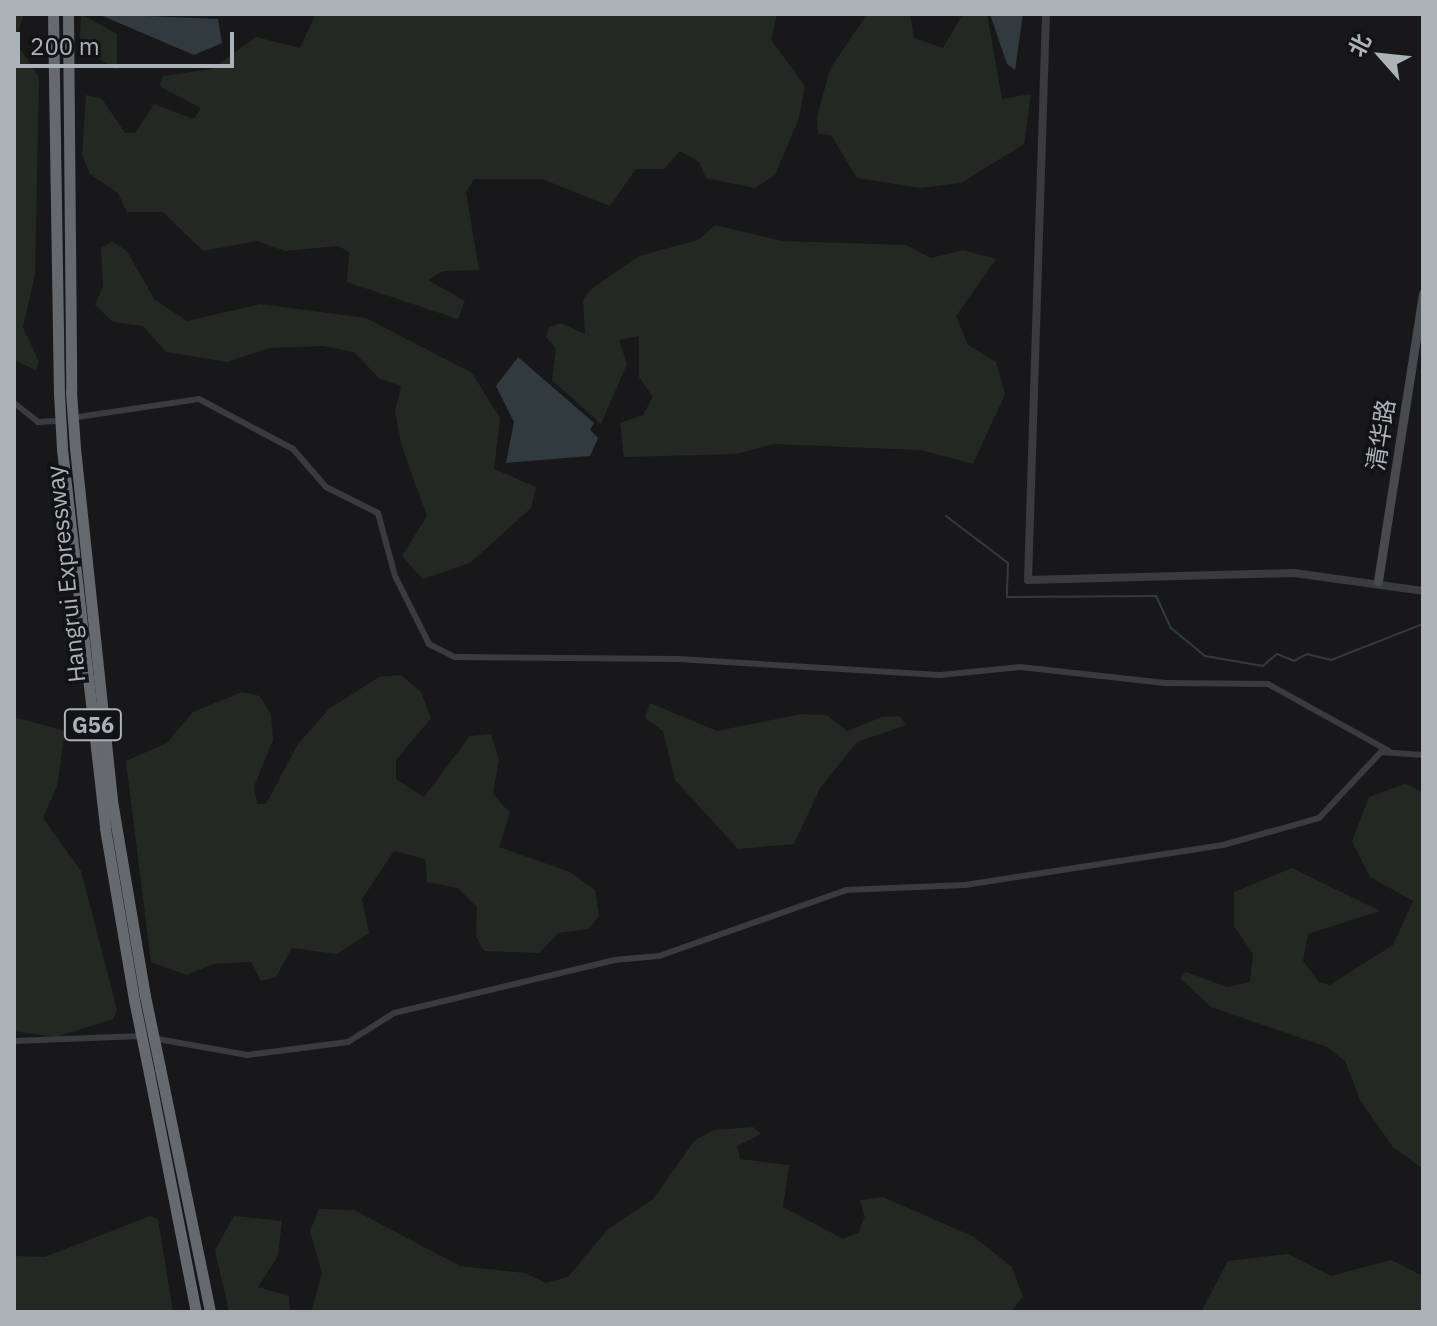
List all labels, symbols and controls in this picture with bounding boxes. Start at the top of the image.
scale bar [20,16,238,66]
north arrow [1341,16,1421,96]
text: 北 [1341,28,1377,61]
text: 200 m [30,30,100,62]
street label: 清华路 [1361,397,1401,473]
street label: Hangrui Expressway [40,464,92,684]
road number: G56 [63,707,123,743]

